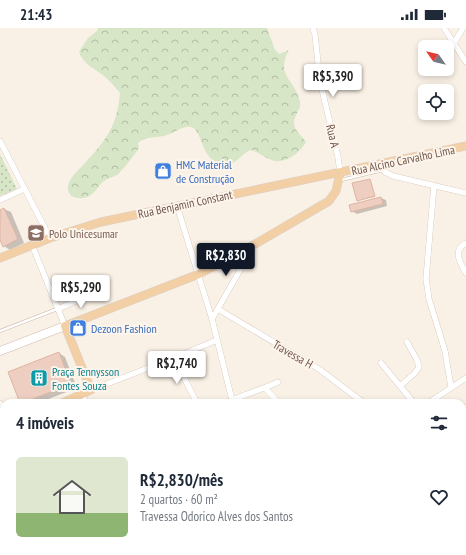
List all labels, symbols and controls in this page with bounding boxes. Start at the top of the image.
text: 21:43 [20,5,52,24]
north arrow [418,40,454,76]
map controls [418,40,454,120]
pin: R$5,390 [296,64,370,98]
text: R$5,390 [313,68,353,85]
button: locate [418,84,454,120]
street label: Rua A [323,123,343,150]
street label: Rua Alcino Carvalho Lima [350,142,456,178]
place label: HMC Material de Construção [176,157,234,186]
shop icon: HMC Material de Construção [153,161,173,181]
street label: Rua Benjamin Constant [136,187,234,221]
school or university icon: Polo Unicesumar [26,223,46,243]
place label: Polo Unicesumar [49,226,119,241]
pin: R$2,830 [189,243,263,277]
text: R$2,830 [206,247,246,264]
pin: R$5,290 [44,275,118,309]
text: R$5,290 [61,279,101,296]
shop icon: Dezoon Fashion [68,318,88,338]
place label: Dezoon Fashion [91,321,157,336]
street label: Travessa H [270,337,316,371]
pin: R$2,740 [140,351,214,385]
text: R$2,740 [157,355,197,372]
place label: Praça Tennysson Fontes Souza [52,364,119,393]
building icon: Praça Tennysson Fontes Souza [29,368,49,388]
text: 4 imóveis [16,412,74,434]
icon: filters [428,412,450,434]
text: R$2,830/mês [140,469,223,491]
icon: home [48,473,96,521]
icon: heart [428,486,450,508]
text: 2 quartos · 60 m² [140,491,218,508]
text: Travessa Odorico Alves dos Santos [140,508,293,525]

